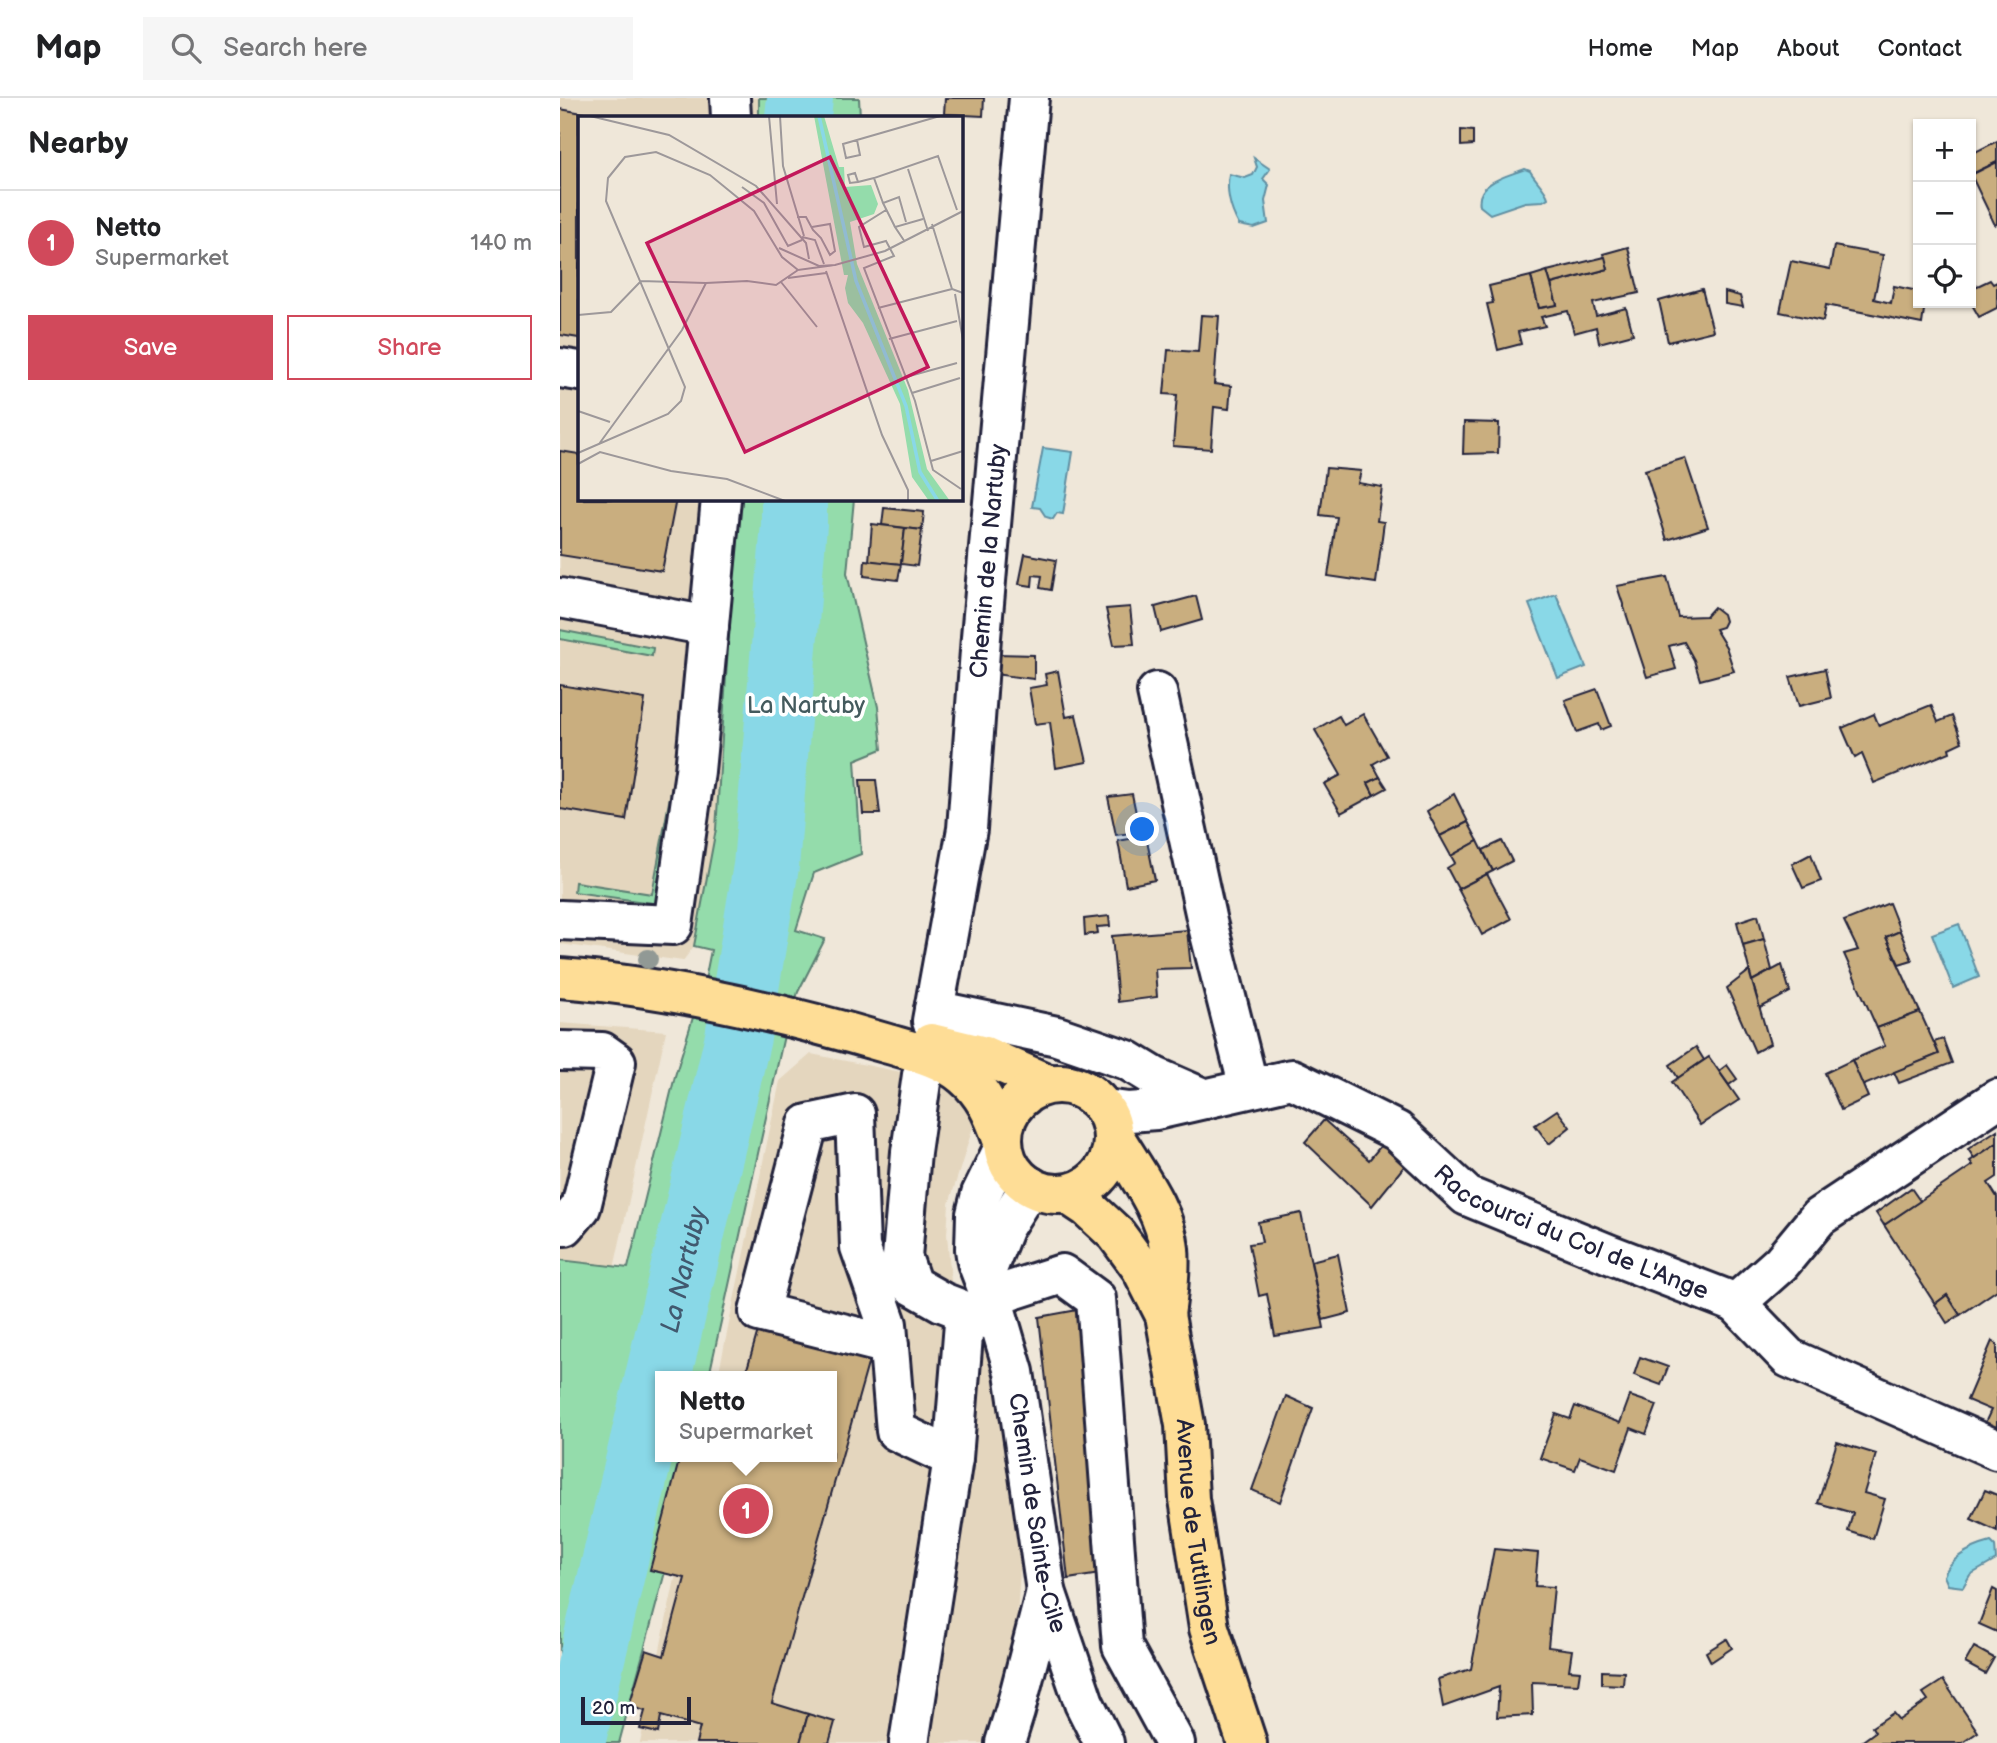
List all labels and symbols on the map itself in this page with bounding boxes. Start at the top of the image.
inset map [578,116,962,500]
street label: Chemin de la Nartuby [964,442,1013,679]
park label: La Nartuby [747,691,865,720]
your location [1125,812,1159,846]
street label: Raccourci du Col de L'Ange [1428,1159,1713,1306]
water label: La Nartuby [655,1203,715,1336]
street label: Chemin de Sainte-Cile [1002,1391,1073,1637]
street label: Avenue de Tuttlingen [1170,1418,1228,1649]
pin: 1 [723,1485,769,1537]
scale bar [581,1694,691,1726]

